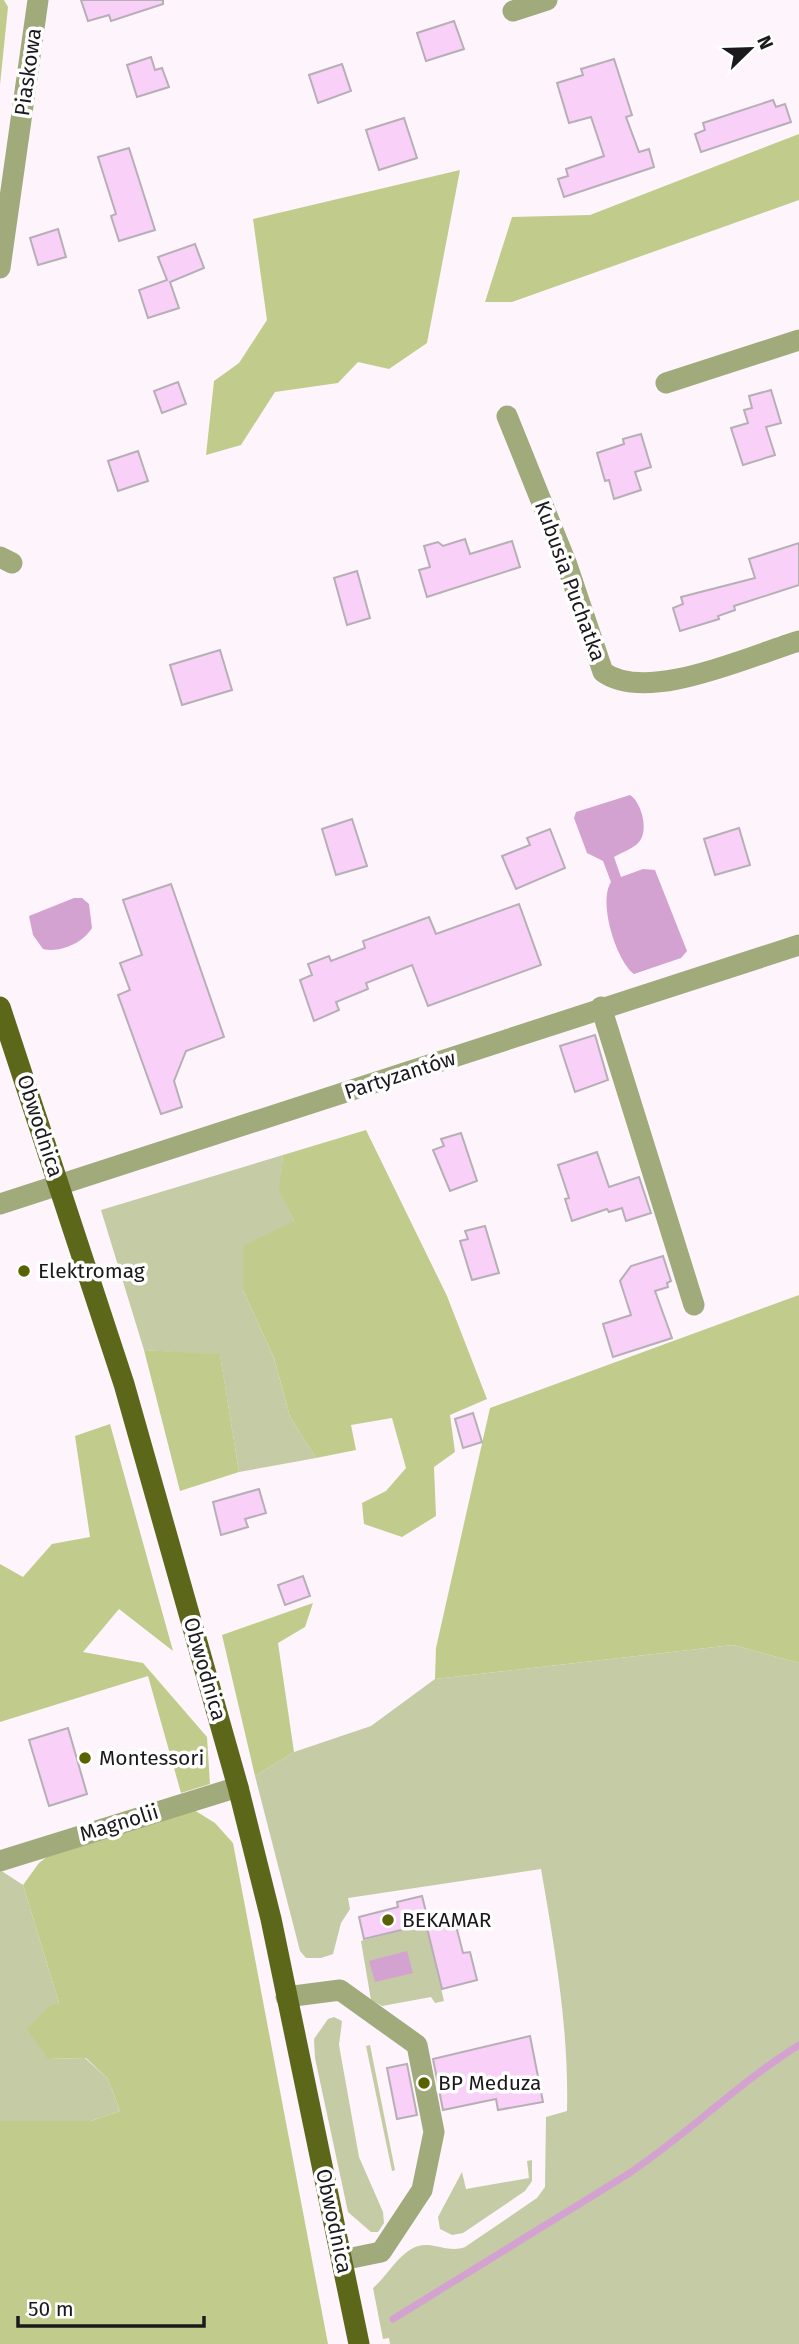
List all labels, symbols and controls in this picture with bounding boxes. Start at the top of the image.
north arrow [715,14,785,84]
street label: Piaskowa [9,27,47,117]
text: N [752,32,778,53]
street label: Kubusia Puchatka [529,497,611,665]
street label: Partyzantów [341,1045,459,1105]
street label: Obwodnica [11,1071,69,1181]
place label: Elektromag [38,1258,145,1284]
marker: Elektromag [16,1263,32,1279]
street label: Obwodnica [178,1614,232,1724]
place label: Montessori [99,1745,204,1771]
marker: Montessori [77,1750,93,1766]
street label: Magnolii [76,1799,162,1847]
place label: BEKAMAR [402,1907,492,1933]
marker: BEKAMAR [380,1912,396,1928]
place label: BP Meduza [438,2070,541,2096]
marker: BP Meduza [416,2075,432,2091]
street label: Obwodnica [310,2166,358,2276]
scale bar [18,2284,203,2328]
text: 50 m [28,2296,74,2322]

